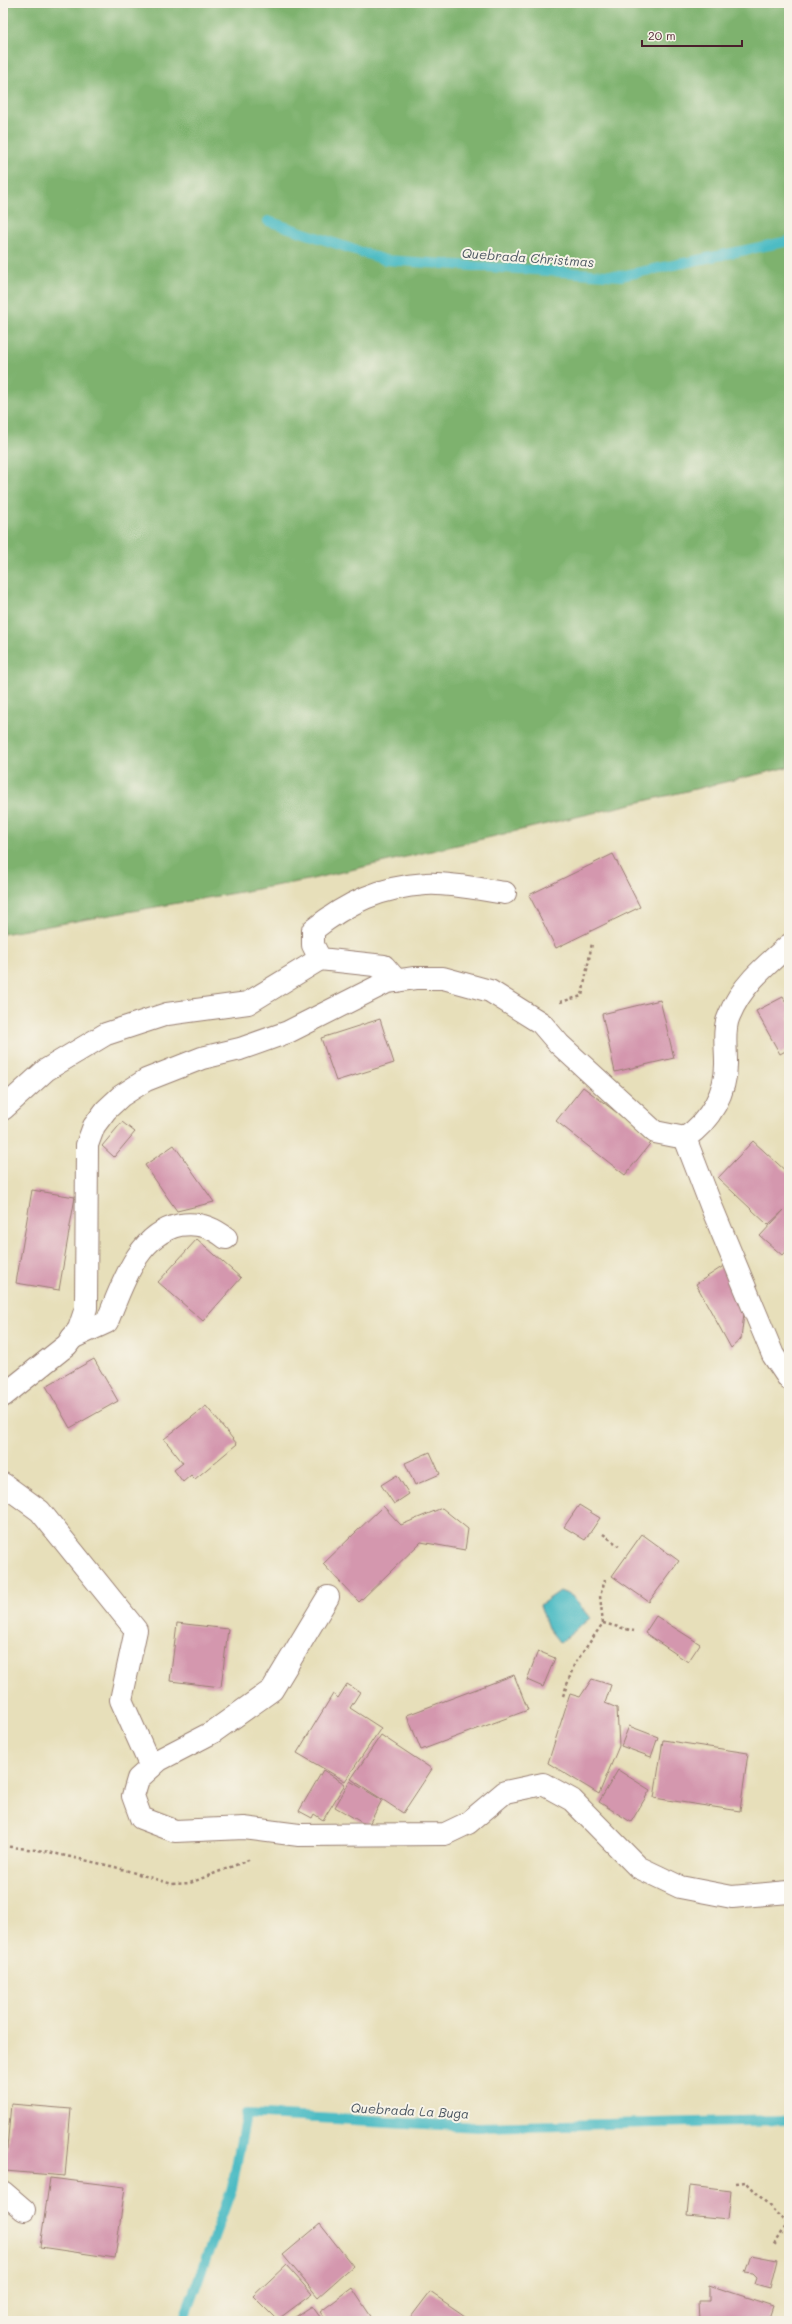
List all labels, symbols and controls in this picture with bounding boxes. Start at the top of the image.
scale bar [642,22,742,48]
text: 20 m [648,27,676,43]
water label: Quebrada Christmas [461,244,595,270]
water label: Quebrada La Buga [350,2098,470,2122]

